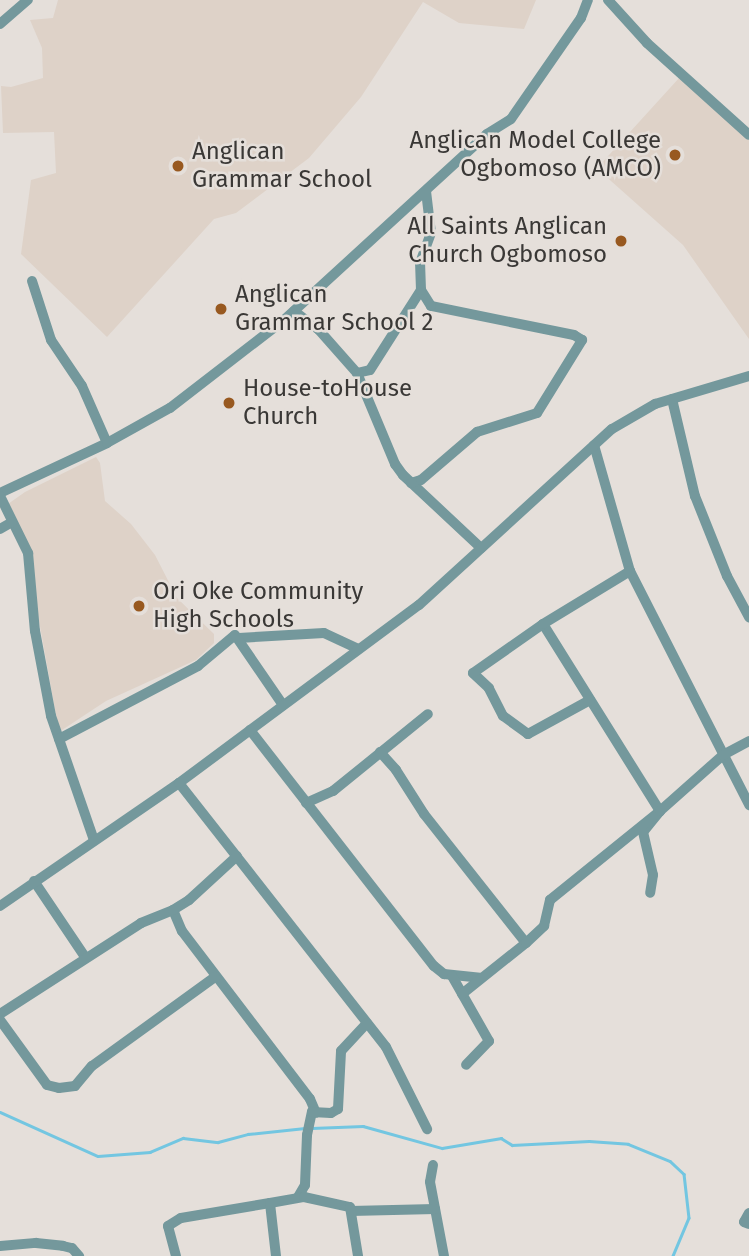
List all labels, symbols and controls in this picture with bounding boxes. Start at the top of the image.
place label: Anglican Model College Ogbomoso (AMCO) [410,127,661,183]
place label: Anglican Grammar School [192,138,372,194]
marker: Anglican Model College Ogbomoso (AMCO) [667,147,683,163]
marker: Anglican Grammar School [170,158,186,174]
place label: All Saints Anglican Church Ogbomoso [407,213,607,269]
marker: All Saints Anglican Church Ogbomoso [613,233,629,249]
place label: Anglican Grammar School 2 [235,281,433,337]
marker: Anglican Grammar School 2 [213,301,229,317]
place label: House-toHouse Church [243,375,412,431]
marker: House-toHouse Church [221,395,237,411]
place label: Ori Oke Community High Schools [153,578,363,634]
marker: Ori Oke Community High Schools [131,598,147,614]

